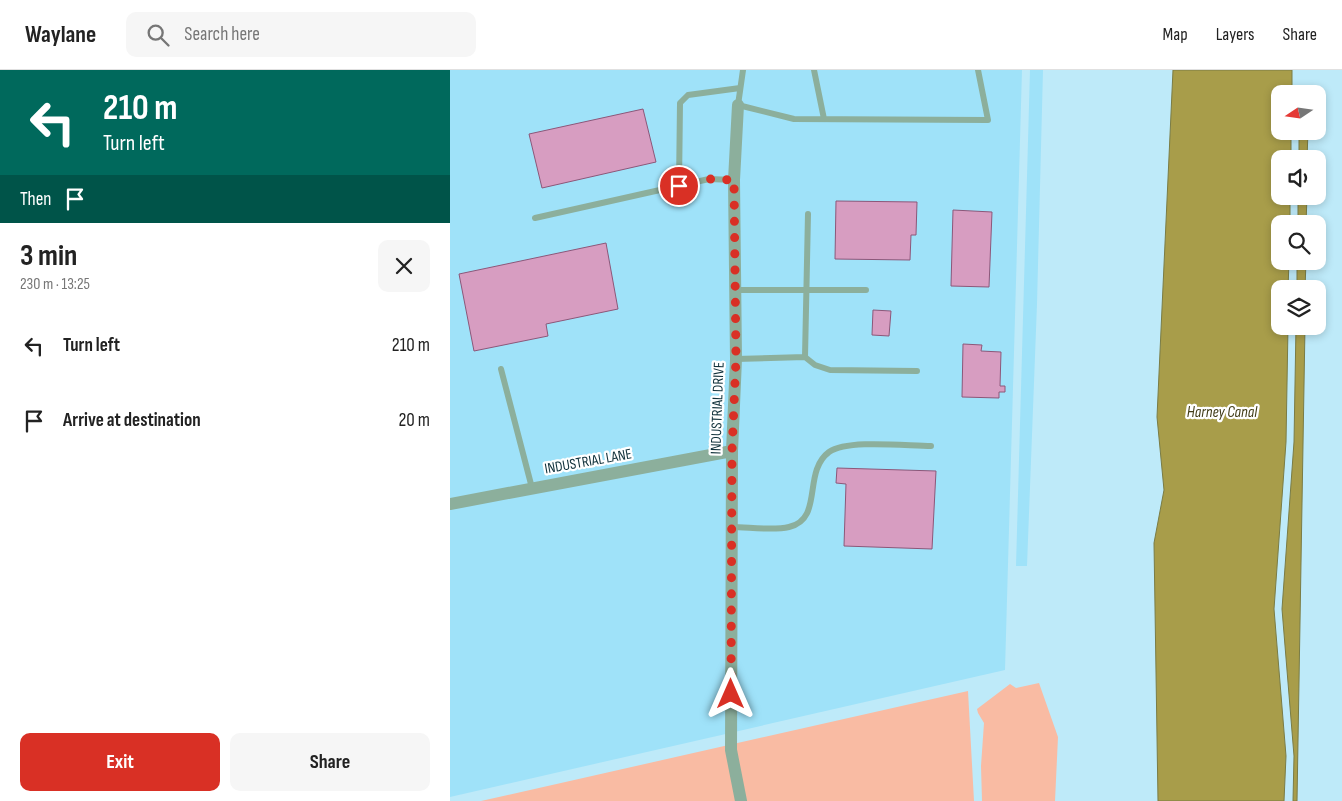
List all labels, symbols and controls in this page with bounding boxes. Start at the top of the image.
search box [126,12,476,57]
text: Waylane [25,20,96,49]
icon: search [144,21,172,49]
text: Search here [184,23,260,46]
text: Map [1163,24,1188,45]
text: Layers [1216,24,1255,45]
text: Share [1283,24,1317,45]
north arrow [1271,85,1326,140]
map controls [1271,85,1326,335]
text: 210 m [103,87,177,130]
icon: left [20,90,85,155]
text: Turn left [103,130,165,157]
button: sound [1271,150,1326,205]
pin [658,165,700,207]
icon: arrive [665,172,693,200]
icon: arrive [61,185,89,213]
text: Then [20,188,51,211]
button: search [1271,215,1326,270]
text: 3 min [20,238,77,274]
button: close [378,240,430,292]
text: 230 m · 13:25 [20,275,90,294]
button: layers [1271,280,1326,335]
icon: left [20,332,48,360]
text: Turn left [63,334,120,357]
text: 210 m [392,334,430,357]
street label: INDUSTRIAL DRIVE [706,361,729,455]
water label: Harney Canal [1187,403,1258,422]
icon: arrive [20,407,48,435]
text: Arrive at destination [63,409,201,432]
text: 20 m [398,409,430,432]
street label: INDUSTRIAL LANE [543,444,633,479]
position arrow [704,667,756,719]
button: Exit [20,733,220,791]
button: Share [230,733,430,791]

